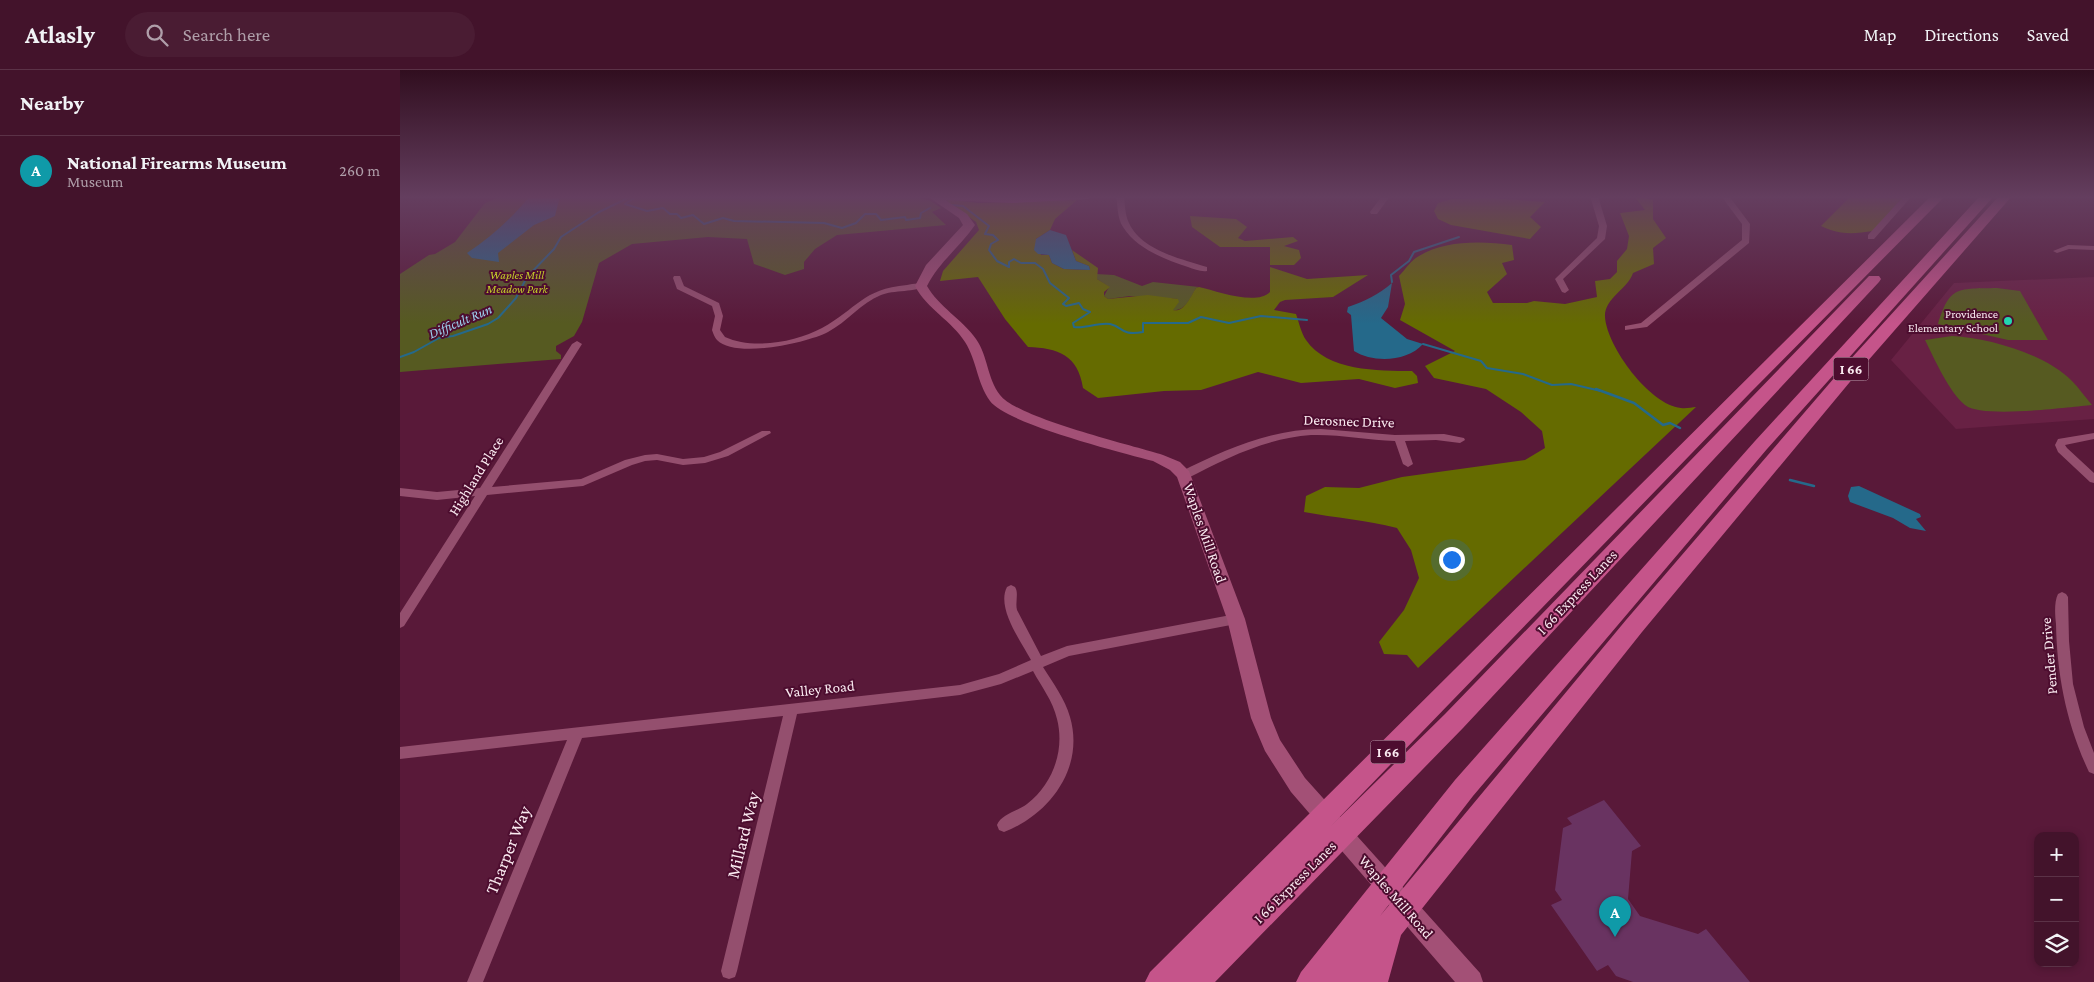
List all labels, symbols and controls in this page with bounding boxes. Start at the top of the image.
search box [125,12,475,57]
text: Atlasly [25,21,95,48]
icon: search [143,21,171,49]
text: Search here [183,24,270,45]
text: Map [1864,25,1896,45]
text: Directions [1924,25,1999,45]
text: Saved [2027,25,2069,45]
text: Nearby [20,91,84,115]
text: National Firearms Museum [67,152,287,173]
text: A [31,162,41,179]
text: 260 m [339,162,380,179]
text: Museum [67,173,123,190]
park label: Waples Mill Meadow Park [485,268,549,296]
water label: Difficult Run [426,300,494,342]
place label: Providence Elementary School [1908,307,1998,335]
marker: Providence Elementary School [2002,315,2014,327]
road number: I 66 [1834,358,1868,380]
street label: Derosnec Drive [1303,411,1395,431]
street label: Highland Place [445,433,508,519]
street label: Waples Mill Road [1179,481,1230,585]
street label: I 66 Express Lanes [1534,546,1621,638]
your location [1439,547,1465,573]
street label: Pender Drive [2038,616,2060,695]
street label: Valley Road [785,677,856,702]
road number: I 66 [1370,740,1406,764]
street label: Millard Way [723,789,764,880]
street label: Tharper Way [481,802,535,897]
map controls [2034,832,2079,967]
button: + [2034,832,2079,877]
street label: I 66 Express Lanes [1251,838,1340,927]
street label: Waples Mill Road [1355,852,1436,942]
button: − [2034,877,2079,922]
pin: A [1599,896,1631,937]
button: layers [2034,922,2079,967]

